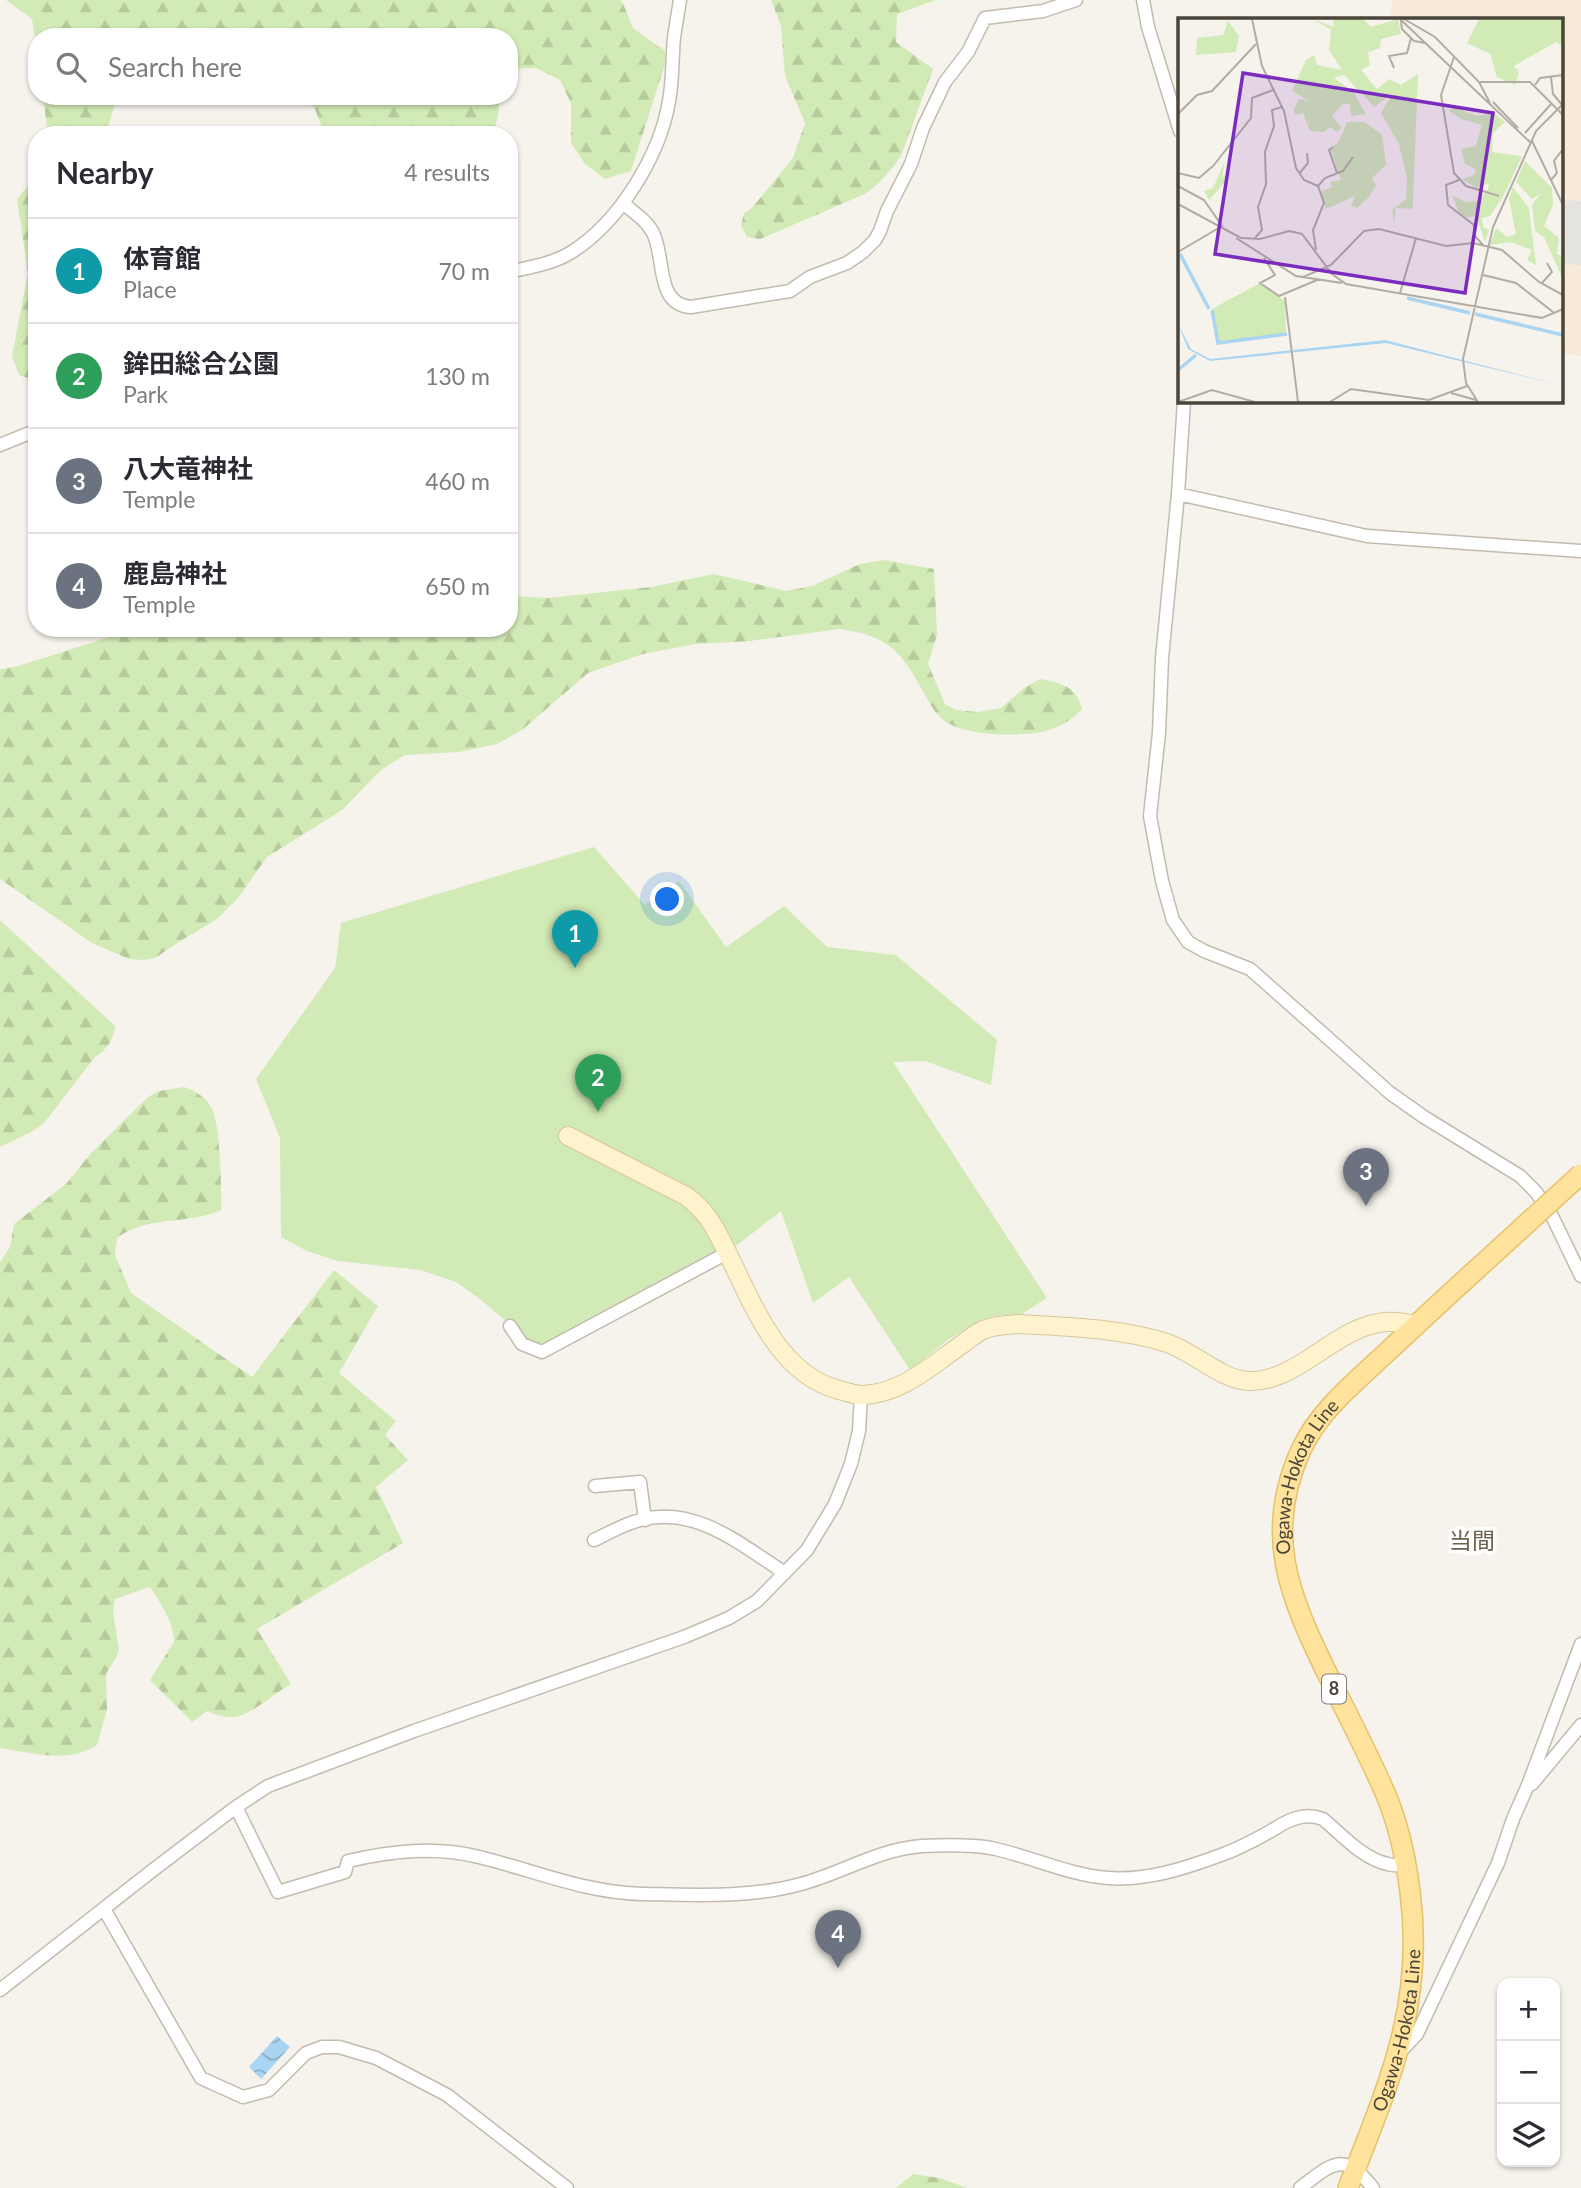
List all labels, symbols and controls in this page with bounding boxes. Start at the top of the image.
inset map [1178,18,1564,402]
search box [28,28,518,105]
icon: search [52,48,90,86]
text: Search here [108,51,242,83]
text: Nearby [56,154,154,190]
text: 4 results [404,158,490,186]
text: 体育館 [123,242,201,274]
text: 1 [72,257,86,285]
text: 70 m [439,257,490,285]
text: Place [123,275,177,303]
text: 鉾田総合公園 [123,347,279,379]
text: 2 [72,362,86,390]
text: 130 m [425,362,490,390]
text: Park [123,380,168,408]
text: 八大竜神社 [123,452,253,484]
text: 3 [72,467,86,495]
text: 460 m [425,467,490,495]
text: Temple [123,485,195,513]
text: 鹿島神社 [123,557,227,589]
text: 4 [72,572,86,600]
text: 650 m [425,572,490,600]
text: Temple [123,590,195,618]
your location [650,882,684,916]
pin: 1 [552,910,598,968]
pin: 2 [575,1054,621,1112]
pin: 3 [1343,1148,1389,1206]
street label: Ogawa-Hokota Line [1270,1394,1343,1556]
district label: 当間 [1449,1526,1495,1554]
road number: 8 [1322,1674,1346,1704]
pin: 4 [815,1910,861,1968]
street label: Ogawa-Hokota Line [1367,1949,1424,2115]
map controls [1497,1978,1560,2167]
button: + [1497,1978,1560,2041]
button: − [1497,2041,1560,2104]
button: layers [1497,2104,1560,2167]

